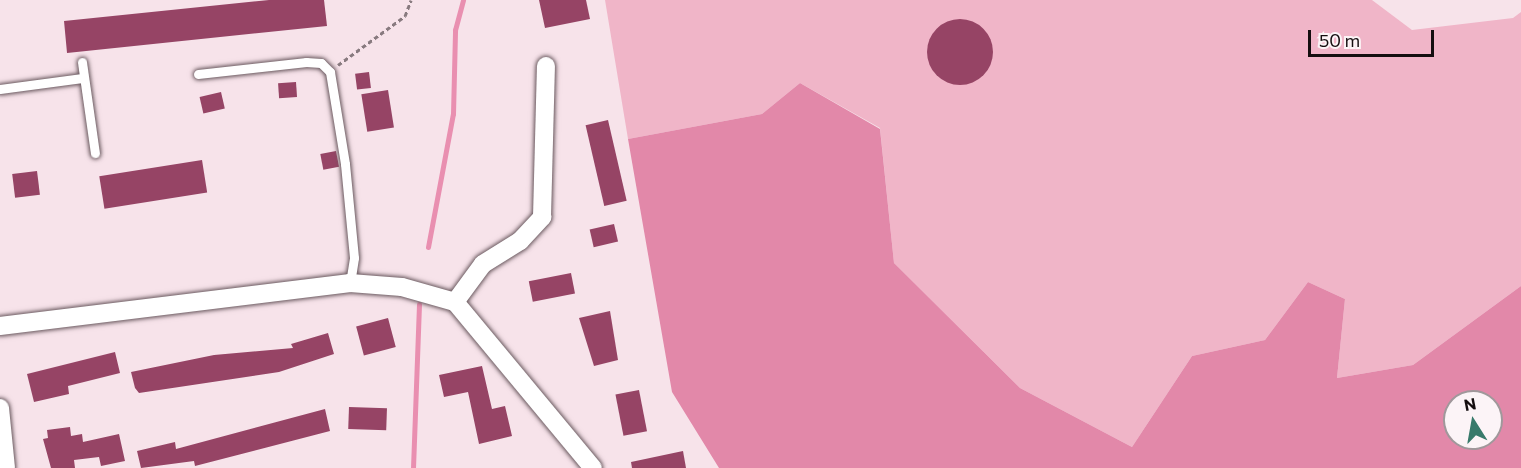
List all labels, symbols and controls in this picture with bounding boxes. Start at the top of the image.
scale bar [1311,18,1437,56]
text: 50 m [1319,29,1360,51]
north arrow [1443,390,1503,450]
text: N [1462,393,1478,414]

